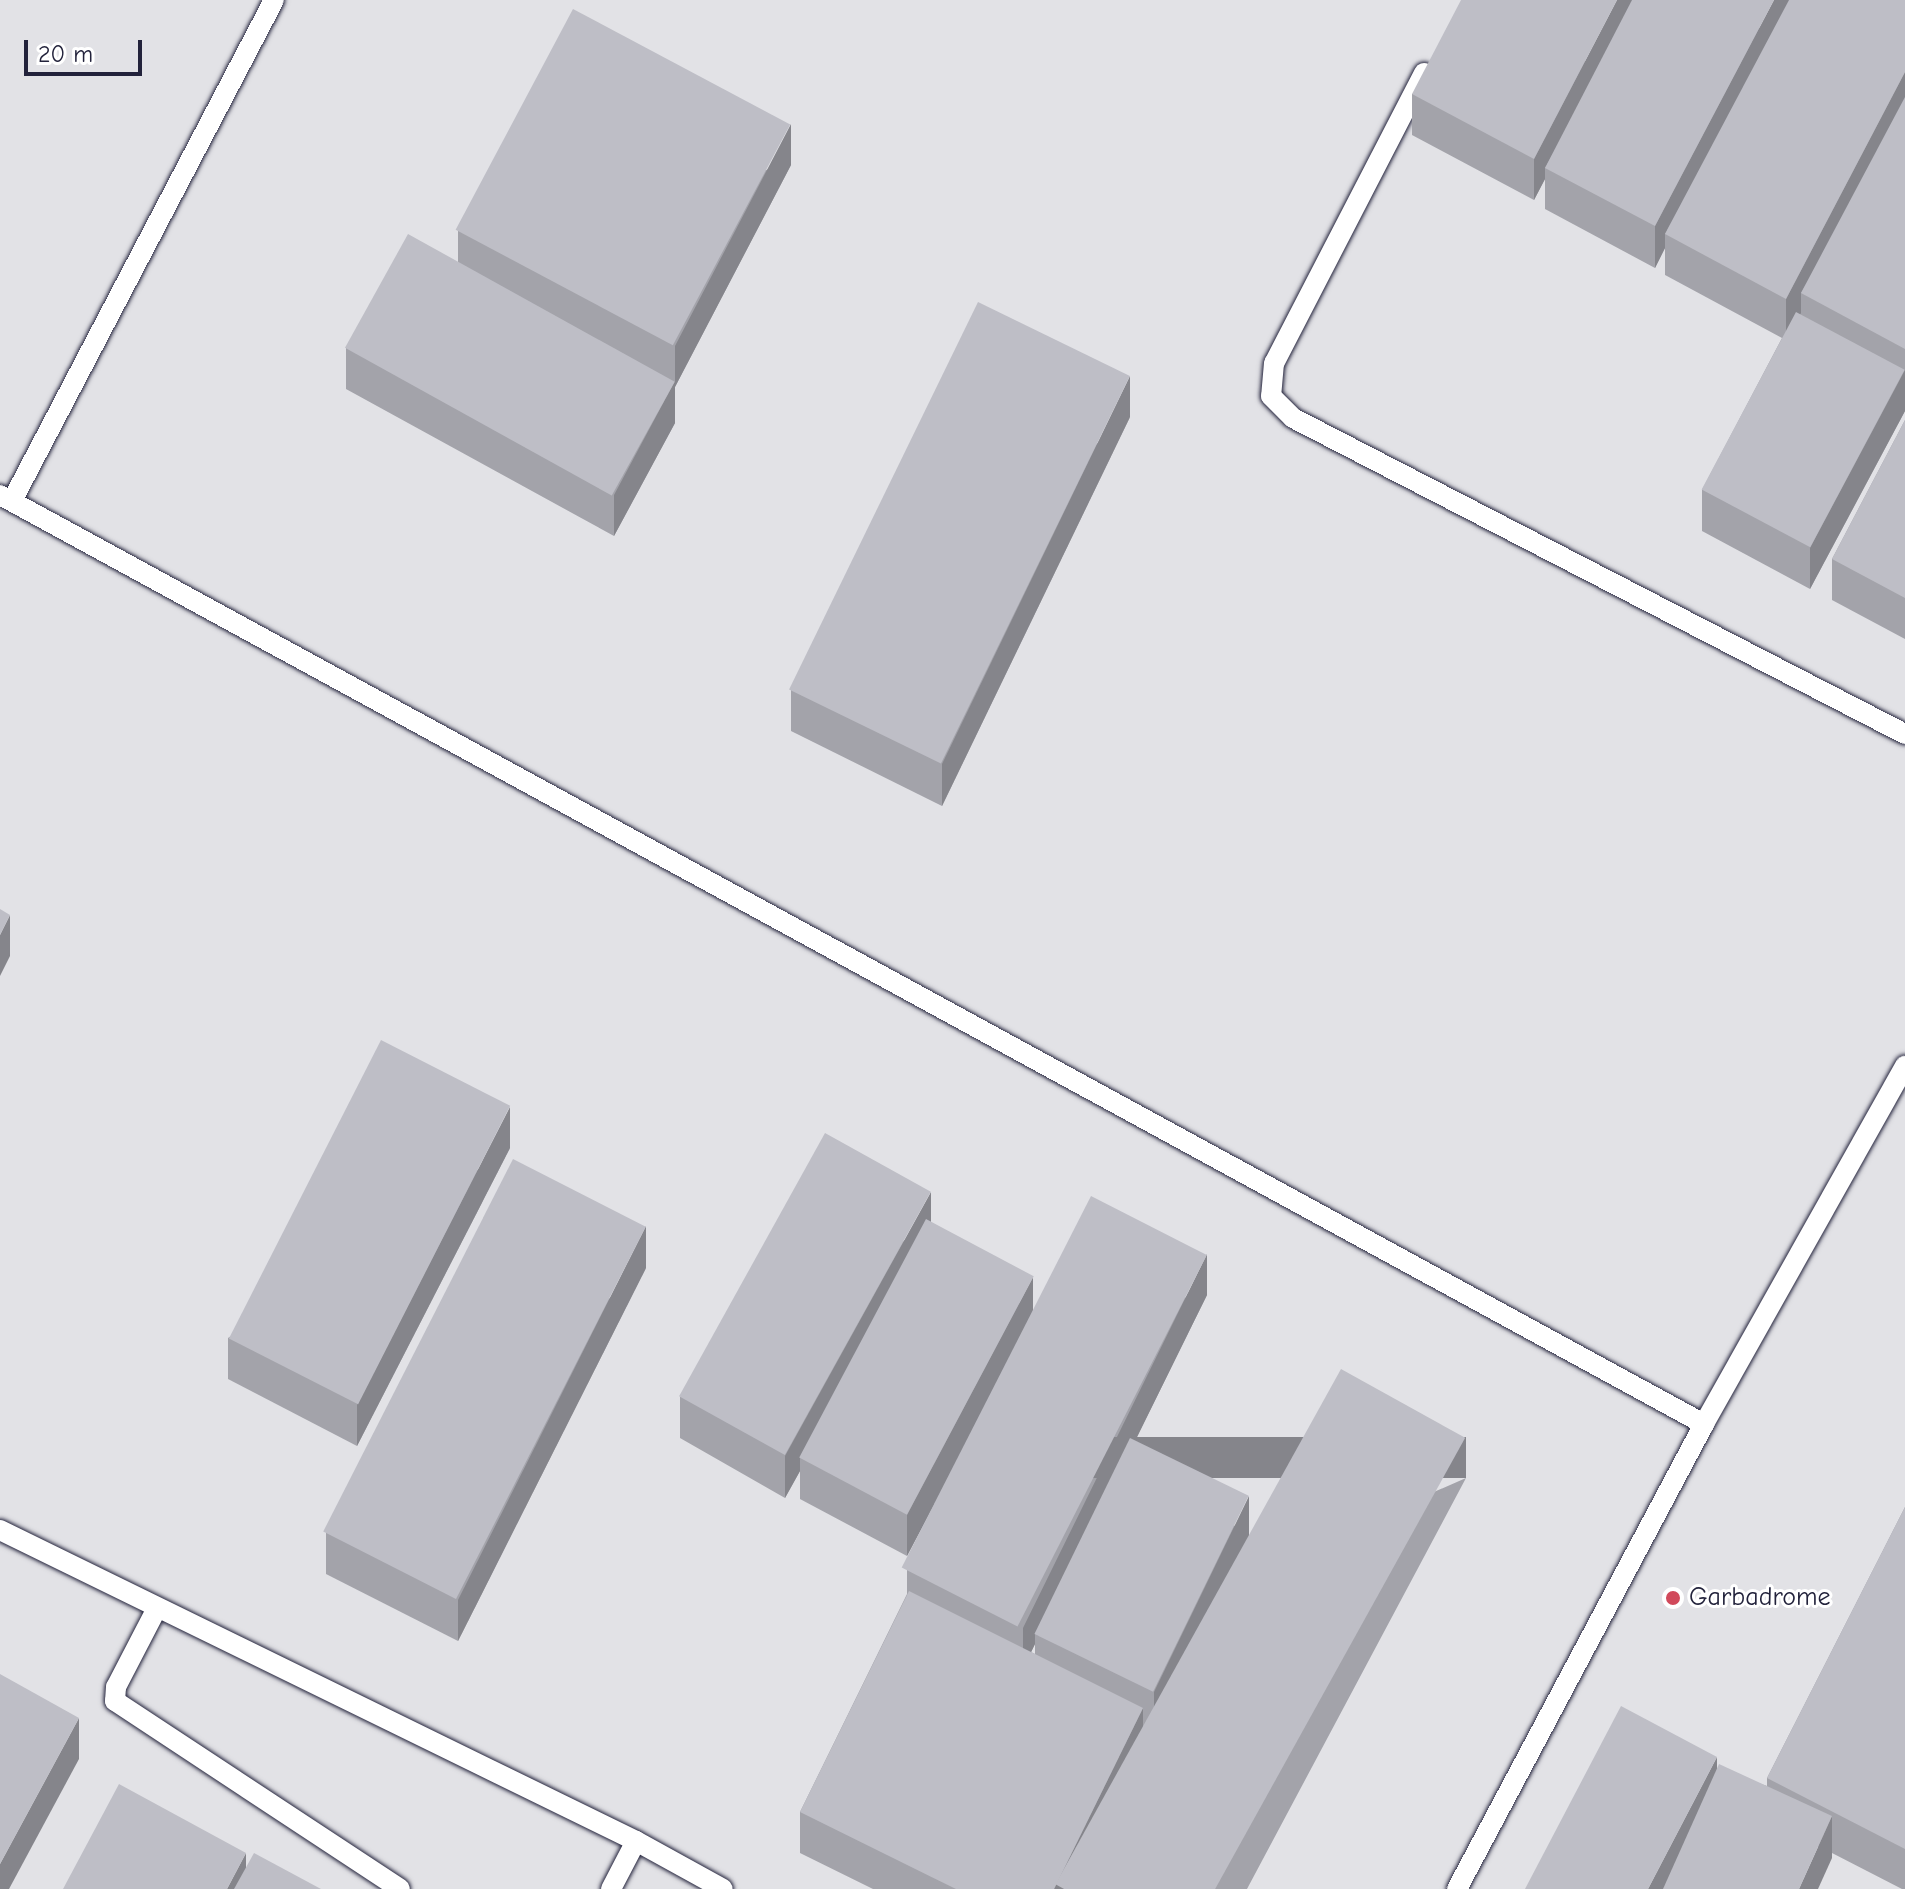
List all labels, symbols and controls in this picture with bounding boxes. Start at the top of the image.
scale bar [28,24,146,74]
text: 20 m [38,40,93,68]
place label: Garbadrome [1689,1582,1831,1614]
marker: Garbadrome [1664,1589,1682,1607]

